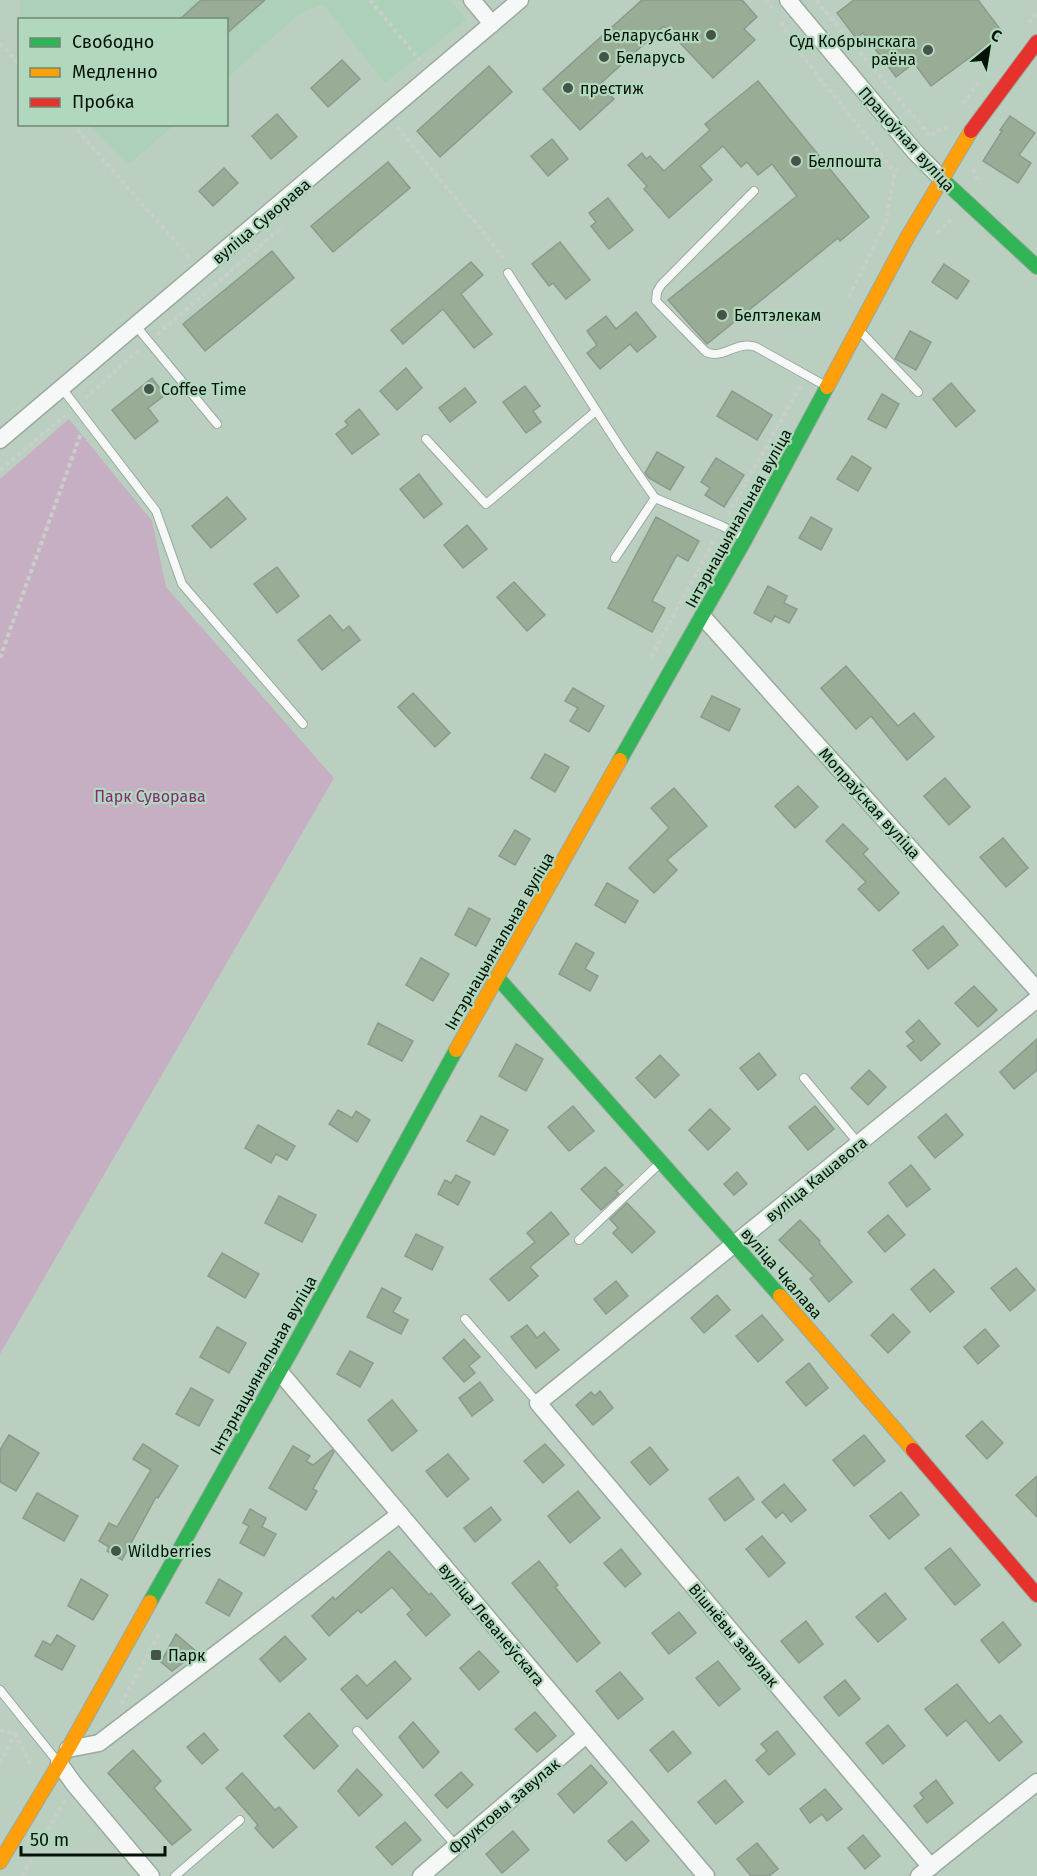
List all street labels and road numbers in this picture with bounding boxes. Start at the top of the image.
street label: Працоўная вуліца [854,83,959,196]
street label: вуліца Суворава [208,175,314,268]
street label: Інтэрнацыянальная вуліца [681,425,796,611]
street label: Мопраўская вуліца [815,744,924,863]
street label: Інтэрнацыянальная вуліца [441,849,558,1033]
street label: вуліца Кашавога [762,1133,871,1226]
street label: вуліца Чкалава [737,1224,826,1323]
street label: Інтэрнацыянальная вуліца [206,1272,321,1458]
street label: вуліца Леванеўскага [435,1559,549,1690]
street label: Вішнёвы завулак [685,1580,783,1692]
street label: Фруктовы завулак [445,1754,564,1858]

